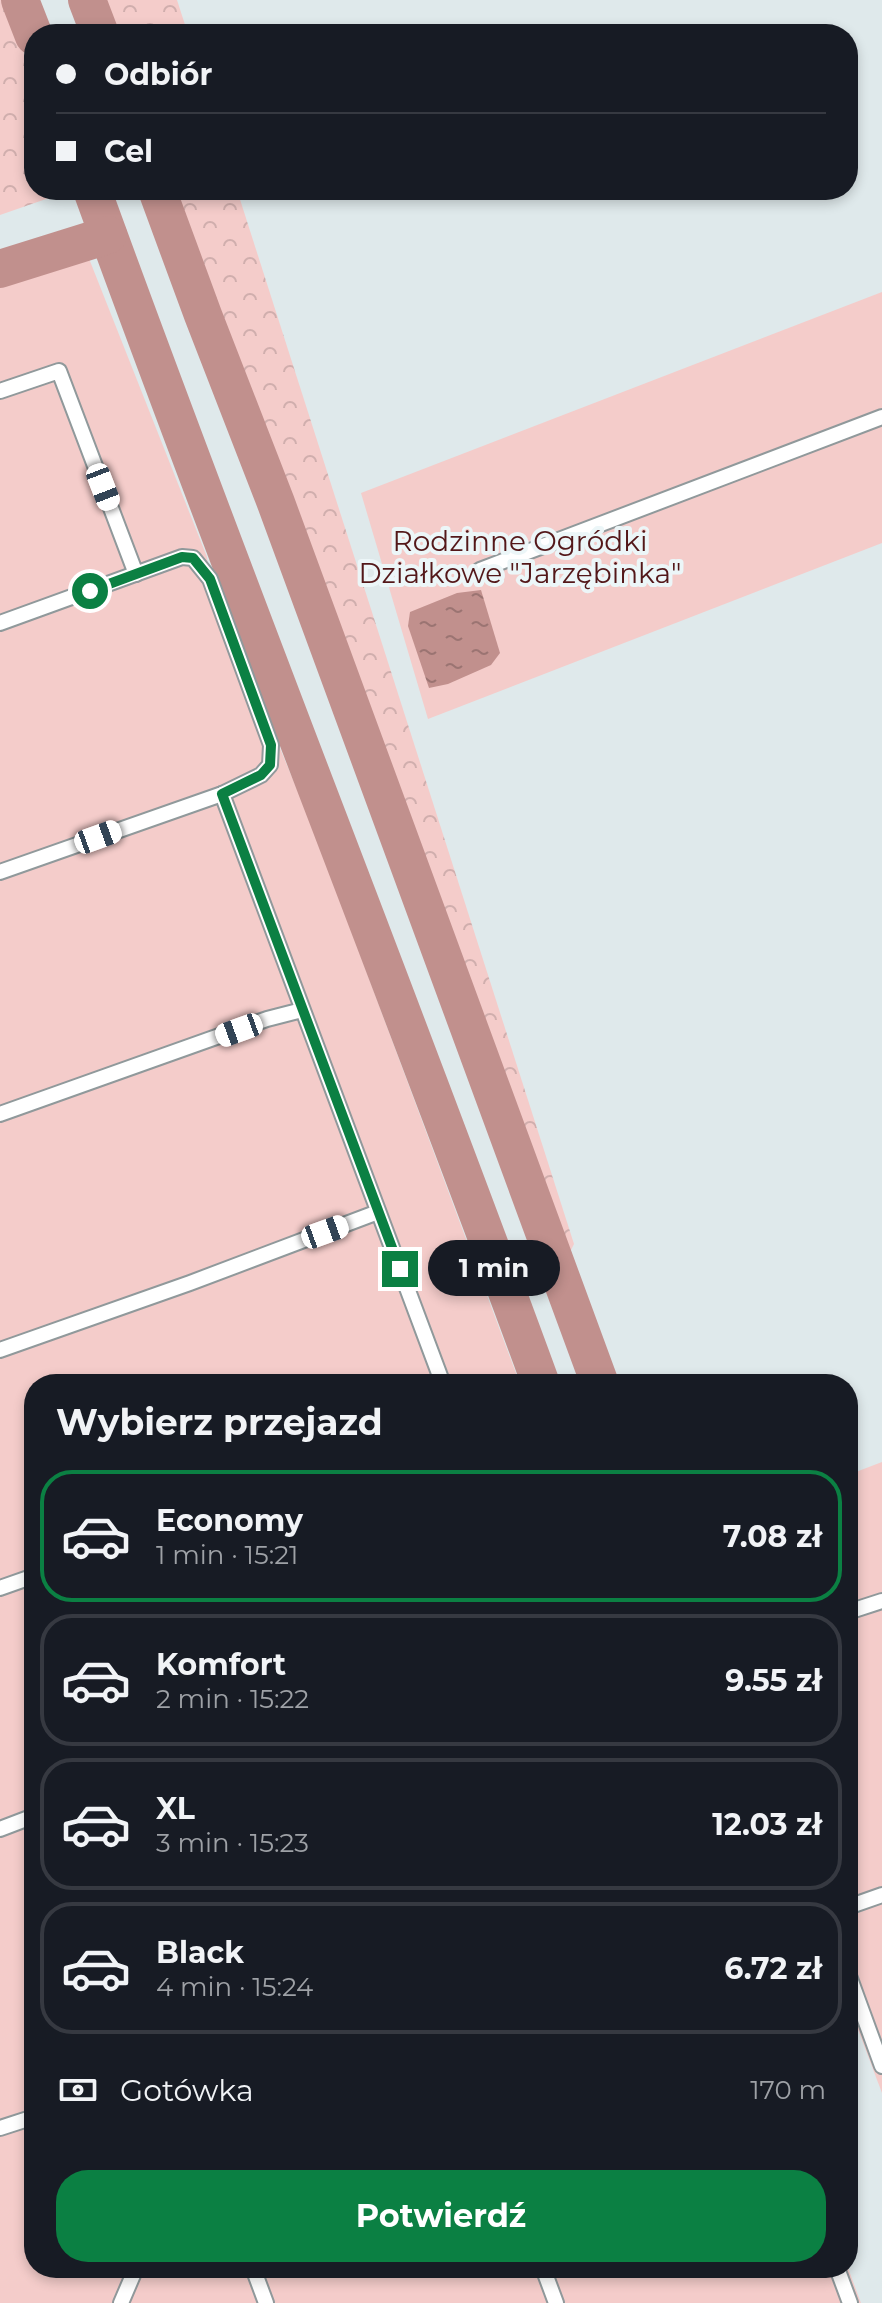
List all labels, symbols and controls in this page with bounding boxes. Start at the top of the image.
text: Odbiór [104,56,212,93]
text: Cel [104,133,153,170]
car [83,460,123,514]
park label: Rodzinne Ogródki Działkowe "Jarzębinka" [358,524,682,590]
route start [72,573,108,609]
car [71,818,125,856]
car [212,1011,266,1049]
car [298,1213,352,1251]
callout: 1 min [428,1241,560,1297]
route end [382,1251,418,1287]
text: 1 min [459,1252,529,1284]
text: Wybierz przejazd [56,1400,383,1444]
icon: car [60,1500,132,1572]
text: Economy [156,1502,303,1539]
text: 7.08 zł [723,1518,822,1555]
text: 1 min · 15:21 [156,1539,298,1571]
icon: car [60,1644,132,1716]
text: Komfort [156,1646,286,1683]
text: 9.55 zł [725,1662,822,1699]
text: 2 min · 15:22 [156,1683,309,1715]
icon: car [60,1788,132,1860]
text: XL [156,1790,195,1827]
text: 12.03 zł [712,1806,822,1843]
text: 3 min · 15:23 [156,1827,309,1859]
icon: car [60,1932,132,2004]
text: Black [156,1934,244,1971]
text: 6.72 zł [724,1950,822,1987]
text: 4 min · 15:24 [156,1971,313,2003]
icon: cash [56,2068,100,2112]
text: Gotówka [120,2072,254,2109]
text: 170 m [750,2074,826,2106]
button: Potwierdź [56,2170,826,2262]

